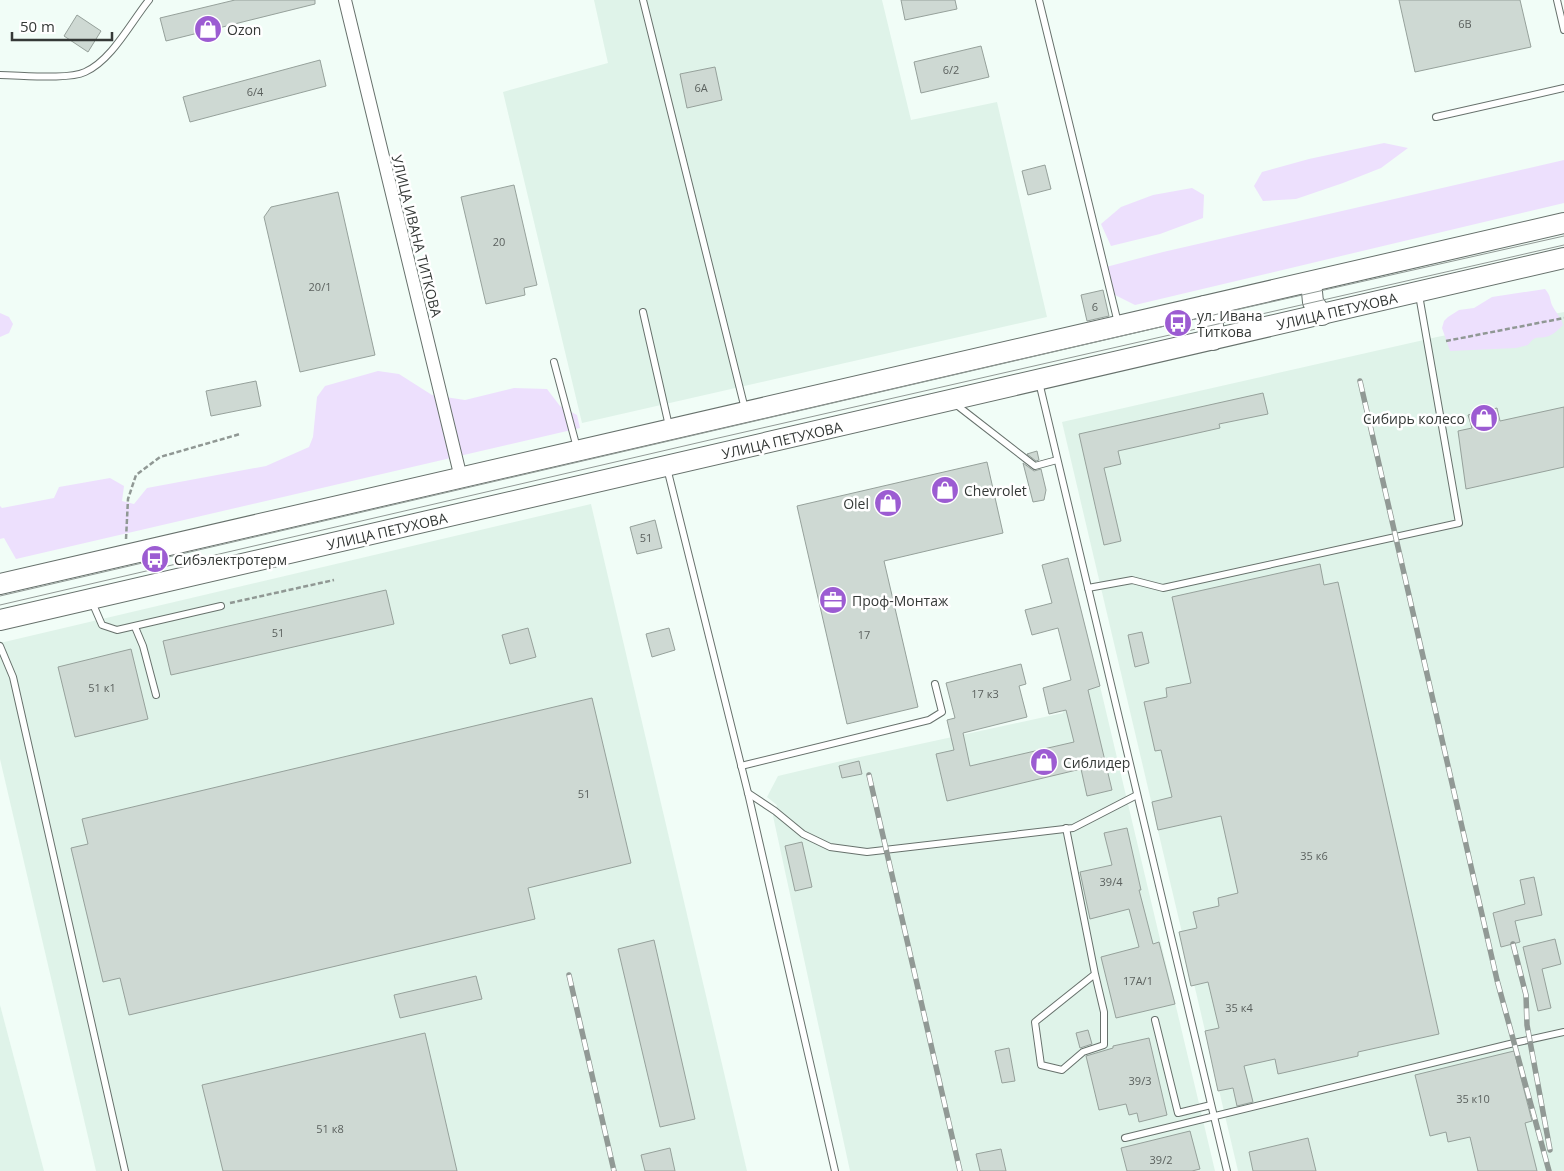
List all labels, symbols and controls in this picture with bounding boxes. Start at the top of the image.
scale bar [12,10,112,42]
shop icon: Ozon [193,14,223,44]
text: 50 m [20,16,55,36]
house number: 6В [1458,16,1472,31]
place label: Ozon [227,20,261,39]
house number: 6/2 [943,62,959,77]
house number: 6А [694,80,708,95]
house number: 6/4 [247,84,264,99]
street label: УЛИЦА ИВАНА ТИТКОВА [388,153,446,319]
house number: 20 [493,234,505,249]
house number: 20/1 [309,279,331,294]
street label: УЛИЦА ПЕТУХОВА [1275,288,1399,334]
house number: 6 [1092,299,1098,314]
place label: ул. Ивана Титкова [1197,306,1262,341]
bus stop icon: ул. Ивана Титкова [1163,308,1193,338]
shop icon: Сибирь колесо [1469,403,1499,433]
place label: Сибирь колесо [1363,409,1465,428]
street label: УЛИЦА ПЕТУХОВА [720,417,844,463]
shop icon: Chevrolet [930,475,960,505]
place label: Chevrolet [964,481,1027,500]
shop icon: Olel [873,488,903,518]
place label: Olel [843,494,869,513]
street label: УЛИЦА ПЕТУХОВА [325,508,449,554]
house number: 51 [640,530,652,545]
bus stop icon: Сибэлектротерм [140,544,170,574]
place label: Сибэлектротерм [174,550,287,569]
office icon: Проф-Монтаж [818,585,848,615]
place label: Проф-Монтаж [852,591,949,610]
house number: 51 [272,625,284,640]
house number: 17 [858,627,870,642]
house number: 51 к1 [88,680,116,695]
house number: 17 к3 [971,686,999,701]
shop icon: Сиблидер [1029,747,1059,777]
place label: Сиблидер [1063,753,1130,772]
house number: 51 [578,786,590,801]
house number: 35 к6 [1300,848,1328,863]
house number: 39/4 [1100,874,1123,889]
house number: 17А/1 [1123,973,1153,988]
house number: 35 к4 [1225,1000,1253,1015]
house number: 39/3 [1129,1073,1151,1088]
house number: 35 к10 [1456,1091,1490,1106]
house number: 51 к8 [316,1121,344,1136]
house number: 39/2 [1150,1152,1172,1167]

